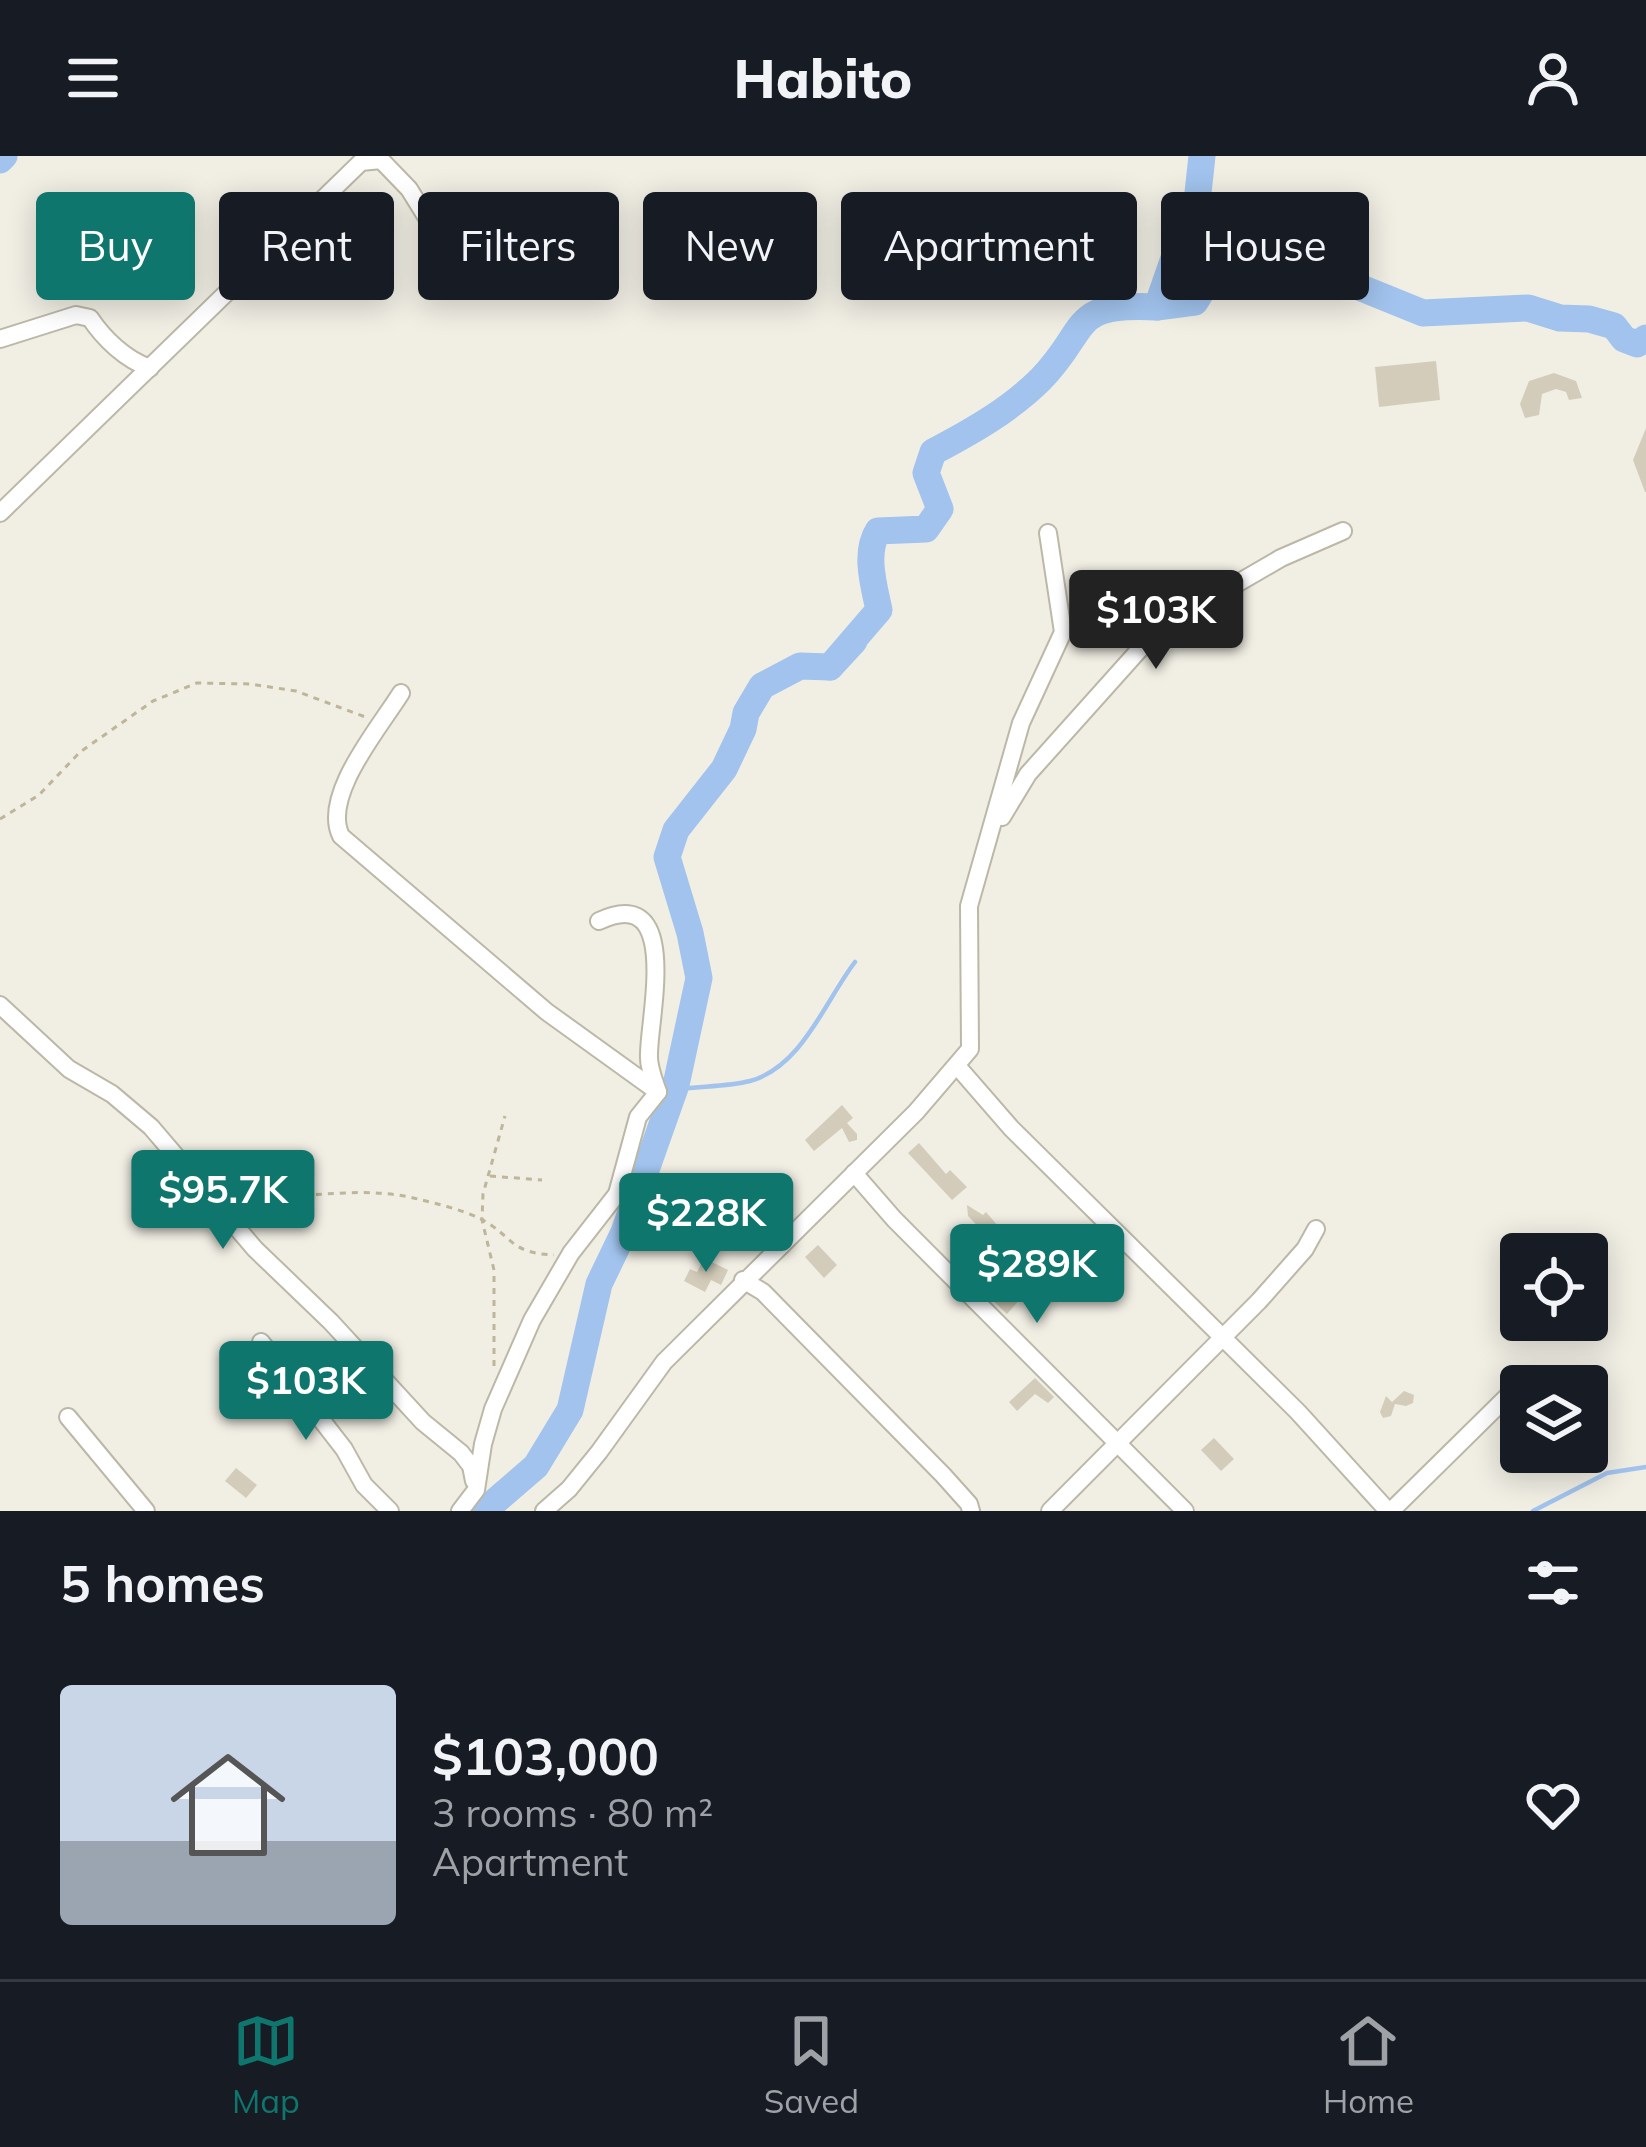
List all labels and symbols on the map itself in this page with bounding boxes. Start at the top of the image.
pin: $103K [1072,570,1240,672]
pin: $95.7K [125,1150,321,1252]
pin: $228K [622,1173,790,1275]
pin: $289K [953,1224,1121,1326]
pin: $103K [222,1341,390,1443]

